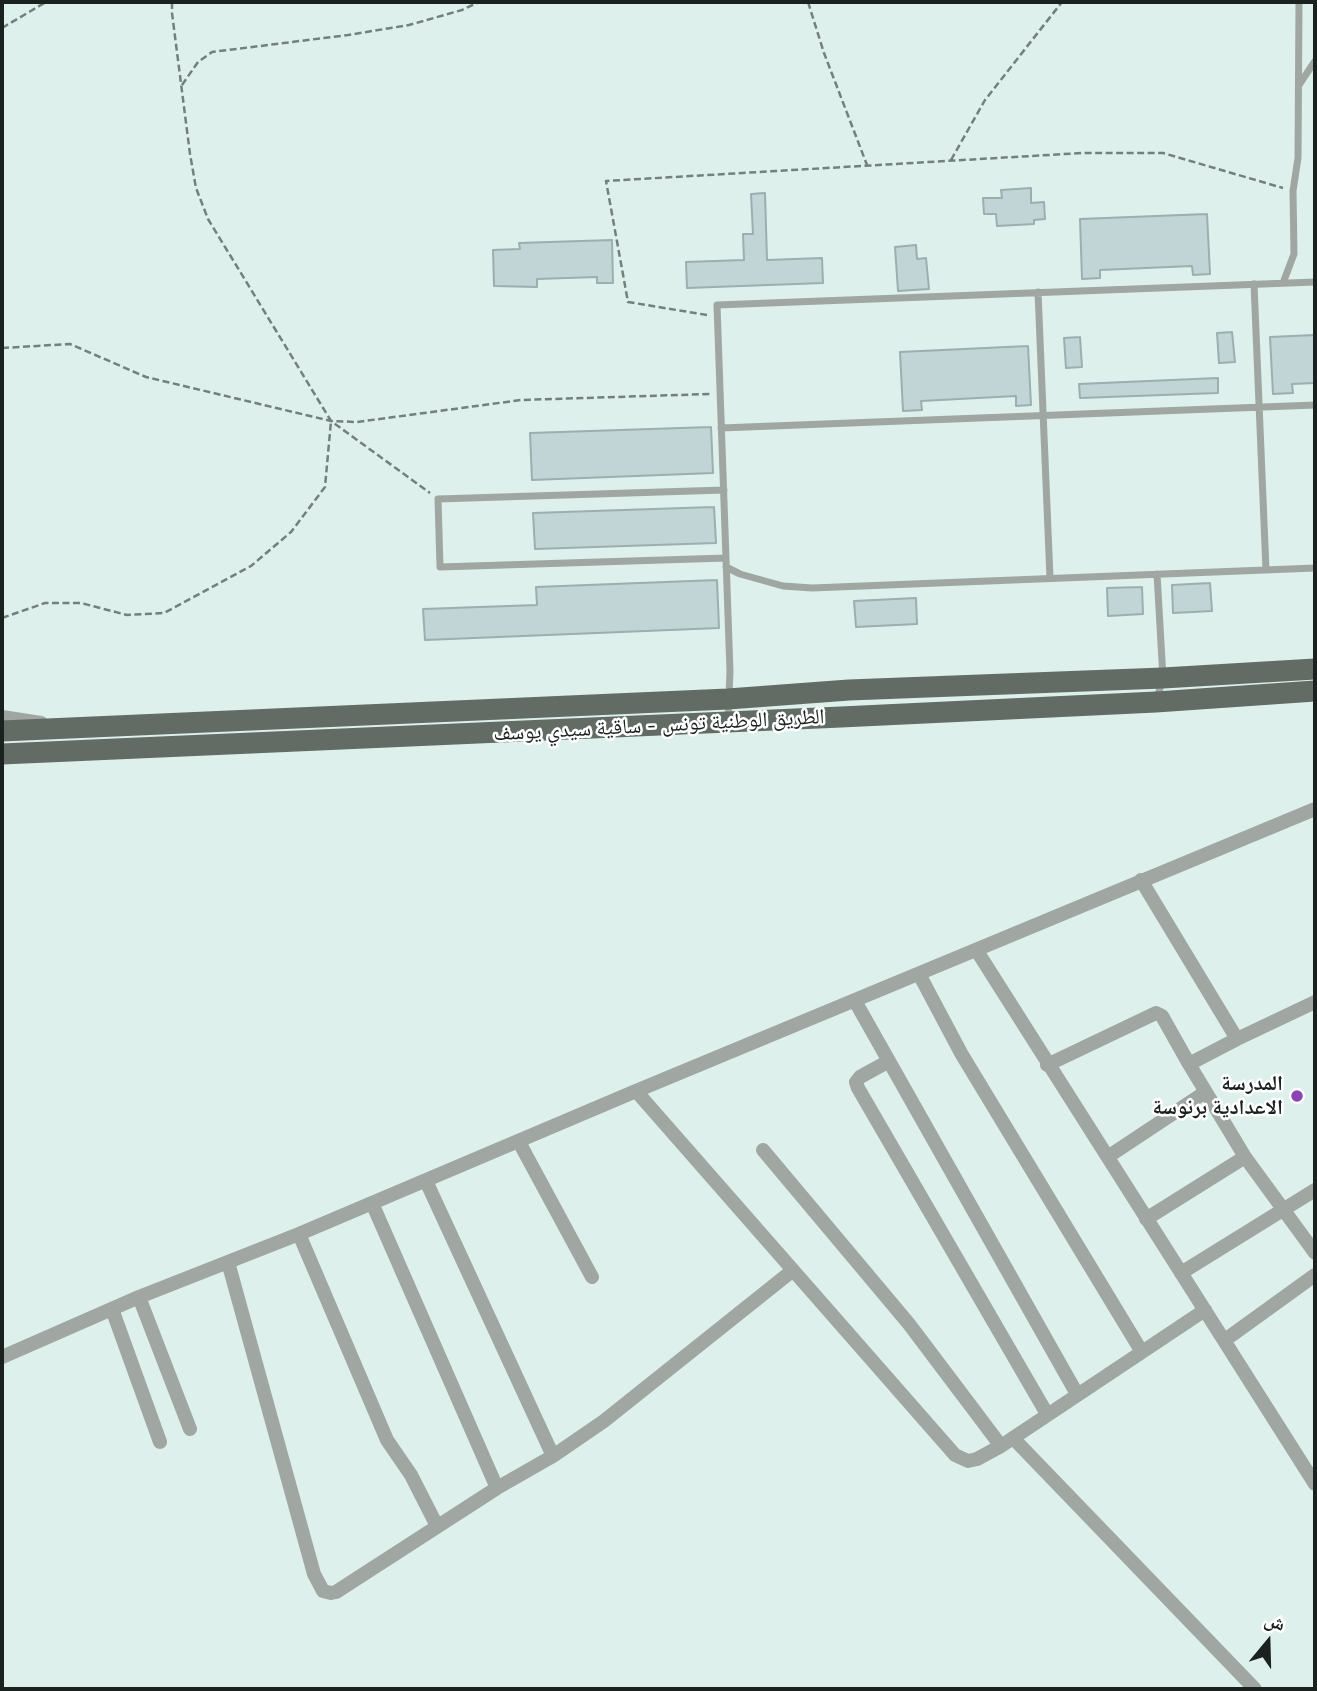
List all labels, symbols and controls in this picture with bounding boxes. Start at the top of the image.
street label: الطريق الوطنية تونس - ساقية سيدي يوسف [493,705,825,747]
place label: المدرسة الاعدادية برنوسة [1153,1071,1283,1121]
marker: المدرسة الاعدادية برنوسة [1289,1088,1305,1104]
north arrow [1233,1607,1303,1677]
text: ش [1261,1607,1289,1637]

